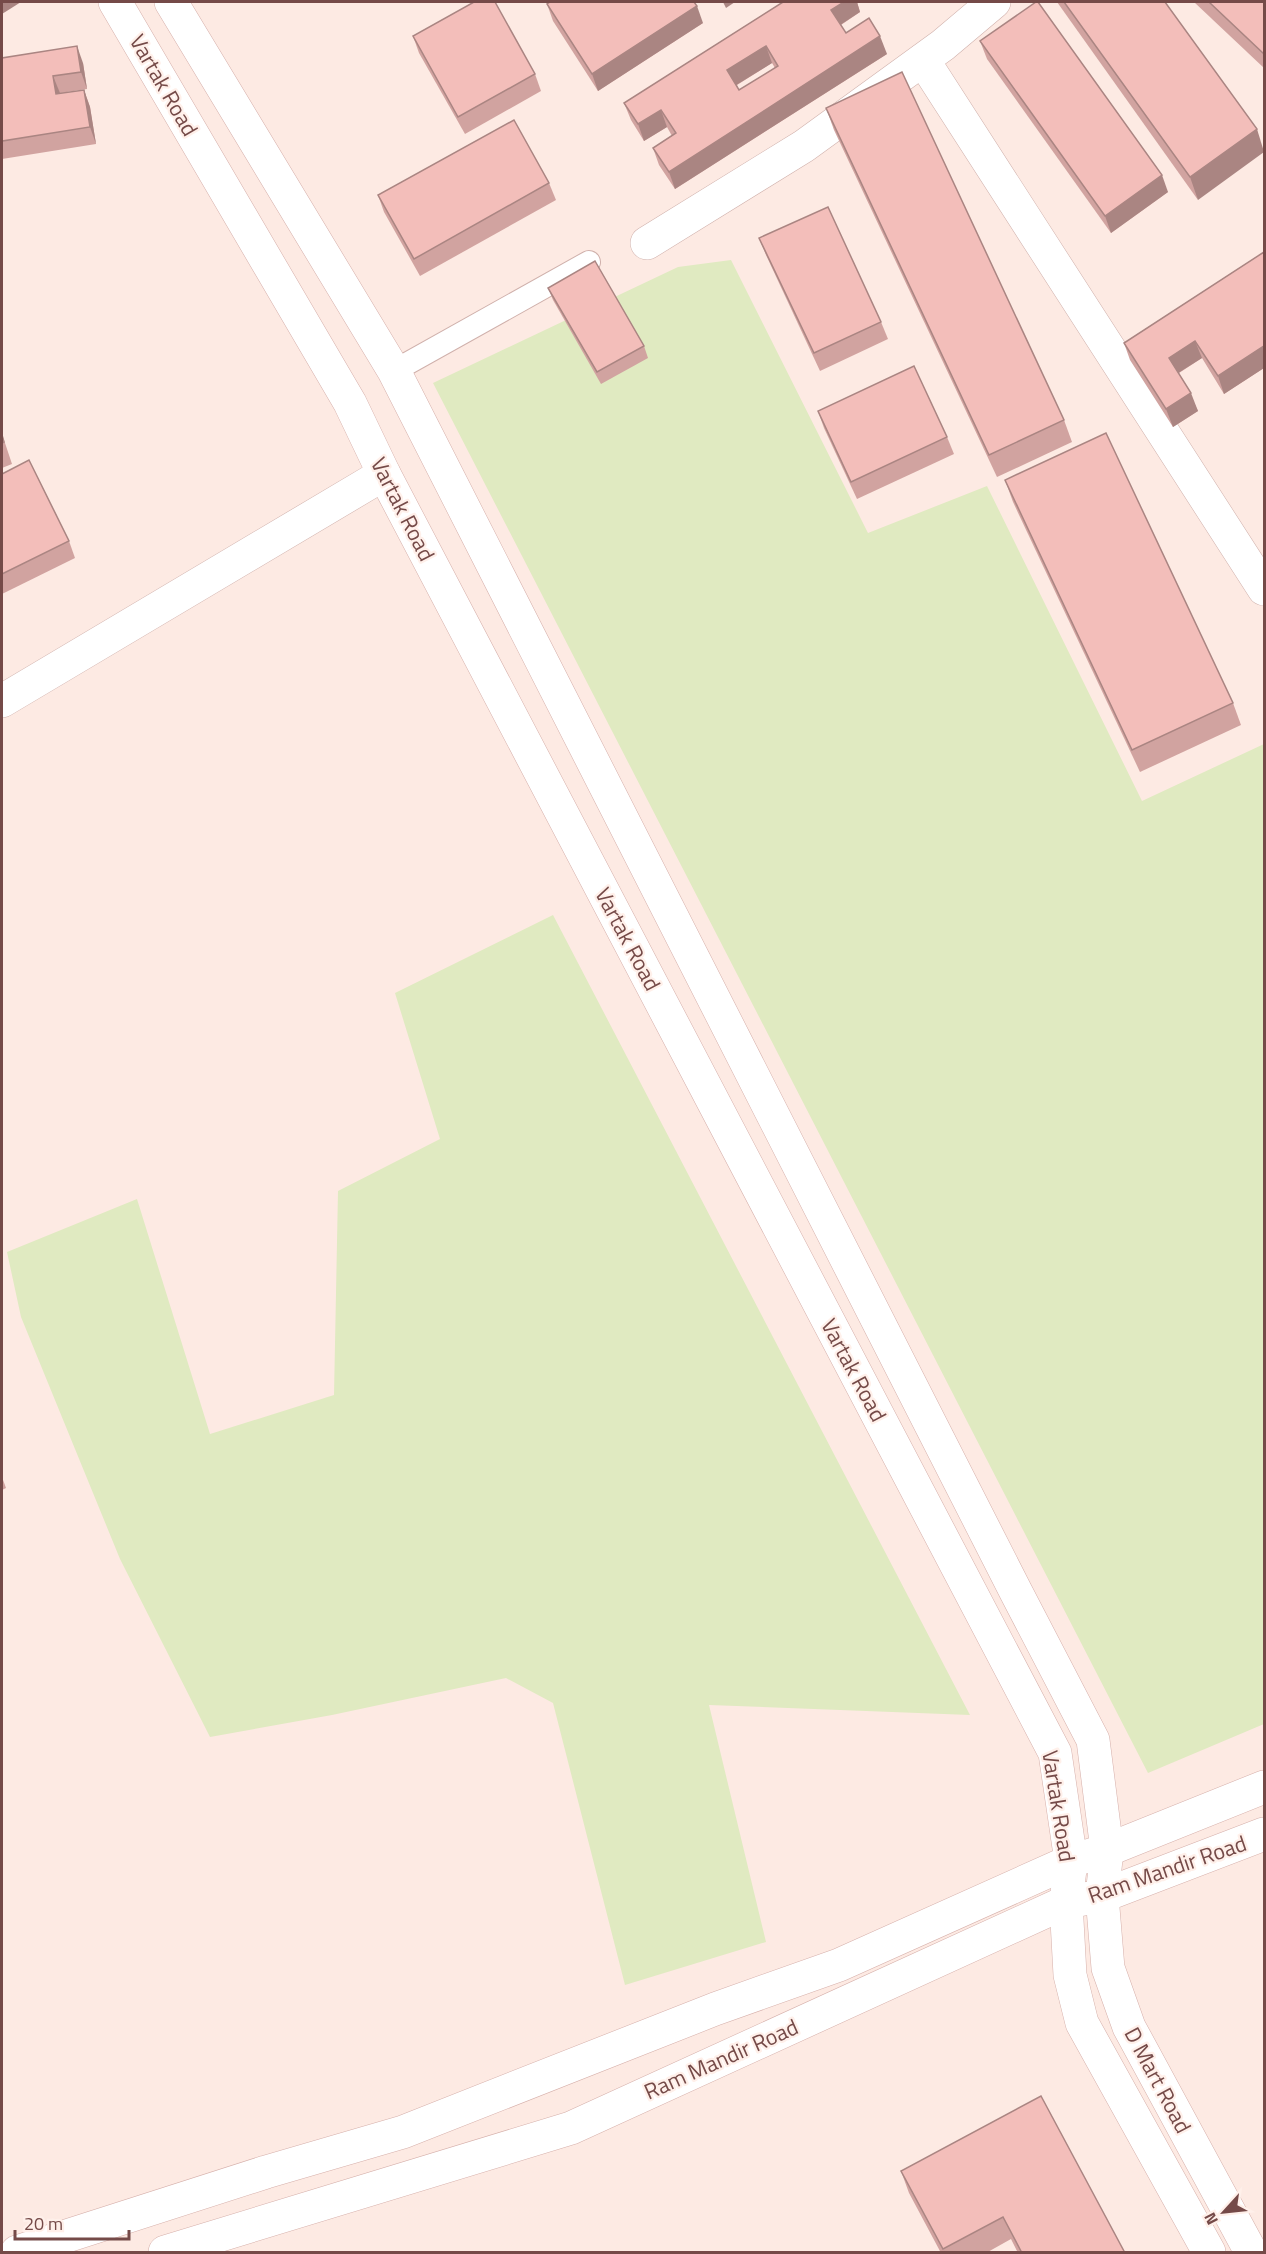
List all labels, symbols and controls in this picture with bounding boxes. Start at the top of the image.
street label: Vartak Road [121,28,207,142]
street label: Vartak Road [362,451,444,567]
street label: Vartak Road [587,881,669,997]
street label: Vartak Road [813,1312,895,1428]
street label: Vartak Road [1033,1748,1085,1864]
street label: Ram Mandir Road [1083,1826,1251,1912]
street label: Ram Mandir Road [638,2010,804,2108]
street label: D Mart Road [1116,2021,1200,2139]
north arrow [1194,2182,1254,2242]
scale bar [15,2203,129,2241]
text: N [1197,2208,1224,2229]
text: 20 m [24,2210,63,2237]

